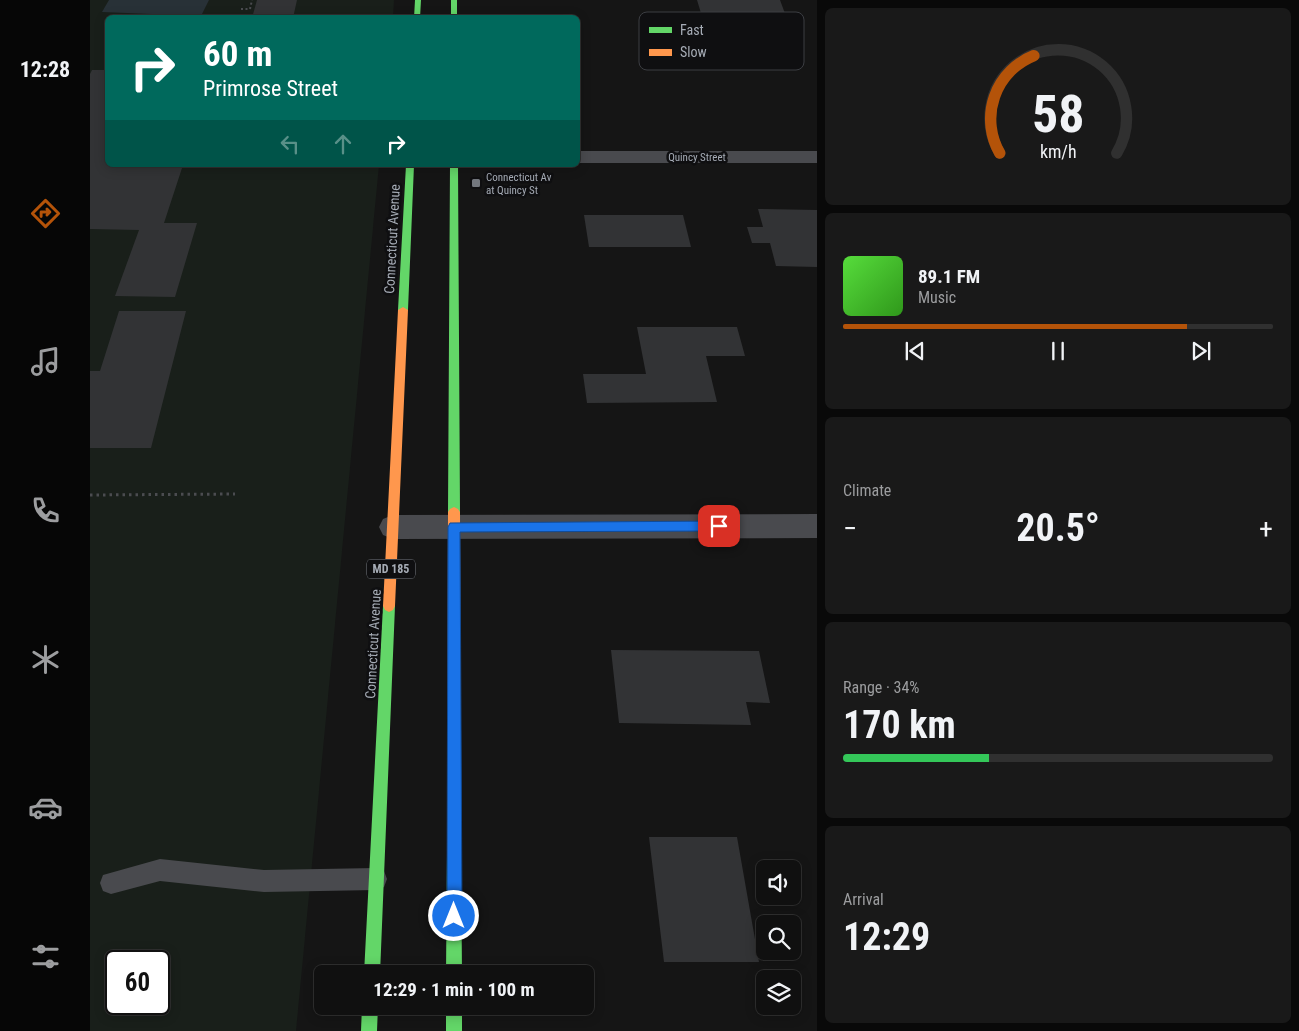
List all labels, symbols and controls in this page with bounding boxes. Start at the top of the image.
legend [639,12,804,70]
text: Fast [680,22,704,38]
text: 60 m [203,34,272,75]
icon: right [120,35,185,100]
text: Slow [680,44,707,60]
text: 12:28 [20,57,70,82]
text: Primrose Street [203,76,338,101]
text: 58 [1032,84,1084,145]
icon: left [276,130,304,158]
icon: ahead [329,130,357,158]
icon: right [382,130,410,158]
text: km/h [1040,141,1076,162]
street label: Quincy Street [668,151,726,164]
place label: Connecticut Av at Quincy St [486,171,552,197]
marker: Connecticut Av at Quincy St [470,177,482,189]
street label: Connecticut Avenue [381,183,403,294]
icon: directions [28,196,63,231]
text: 89.1 FM [918,265,980,288]
text: Music [918,288,956,307]
icon: previous [901,337,929,365]
icon: pause [1044,337,1072,365]
icon: next [1187,337,1215,365]
icon: music [28,344,63,379]
text: Climate [843,481,891,500]
icon: phone [28,493,63,528]
pin [698,505,740,547]
text: 20.5° [1016,506,1100,550]
icon: arrive [705,512,733,540]
text: − [843,512,857,545]
text: + [1259,512,1273,545]
road number: MD 185 [367,560,415,578]
street label: Connecticut Avenue [362,588,384,699]
icon: climate [28,642,63,677]
text: Range · 34% [843,678,919,697]
text: 170 km [843,703,956,747]
icon: car [28,790,63,825]
map controls [756,860,801,1015]
button: sound [756,860,801,905]
position arrow [427,889,479,941]
text: Arrival [843,890,884,909]
button: search [756,915,801,960]
text: 12:29 [843,915,930,959]
icon: filters [28,939,63,974]
speed limit sign: 60 [105,950,170,1015]
button: layers [756,970,801,1015]
text: 12:29 · 1 min · 100 m [373,978,535,1001]

